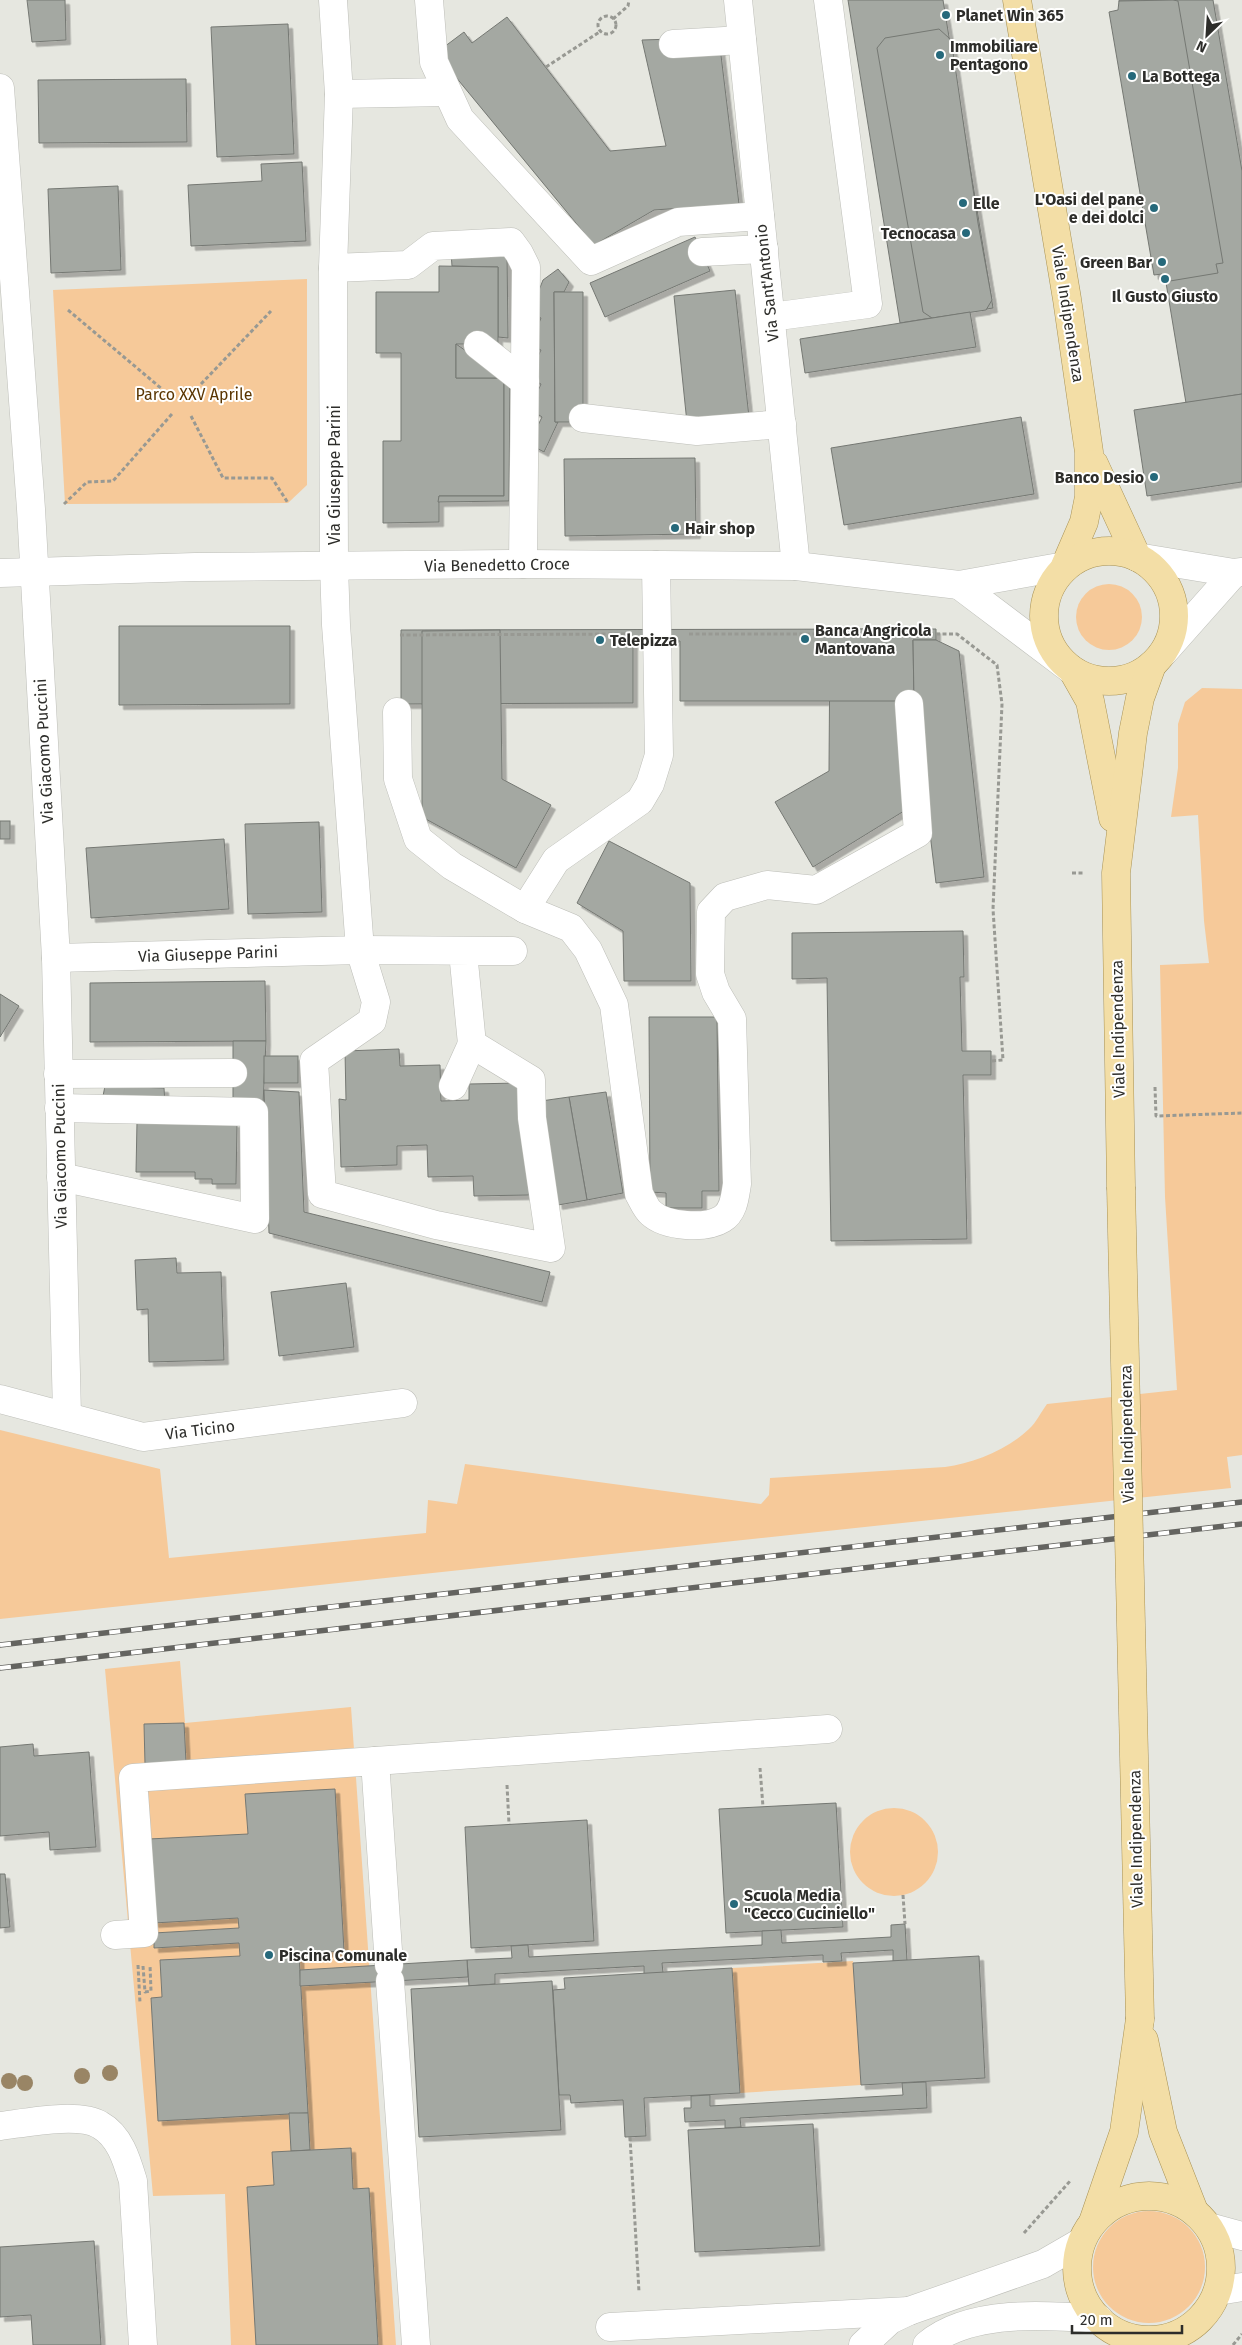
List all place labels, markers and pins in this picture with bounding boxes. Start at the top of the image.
place label: Planet Win 365 [956,6,1064,25]
marker: Planet Win 365 [940,9,952,21]
place label: Immobiliare Pentagono [950,37,1038,74]
marker: Immobiliare Pentagono [934,49,946,61]
place label: La Bottega [1142,67,1220,86]
marker: La Bottega [1126,70,1138,82]
place label: L'Oasi del pane e dei dolci [1035,190,1144,227]
place label: Elle [973,194,1000,213]
marker: Elle [957,197,969,209]
marker: L'Oasi del pane e dei dolci [1148,202,1160,214]
place label: Tecnocasa [881,224,956,243]
marker: Tecnocasa [960,227,972,239]
place label: Green Bar [1080,253,1153,272]
marker: Green Bar [1156,256,1168,268]
marker: Il Gusto Giusto [1159,273,1171,285]
place label: Il Gusto Giusto [1112,287,1218,306]
place label: Banco Desio [1055,468,1144,487]
marker: Banco Desio [1148,471,1160,483]
place label: Hair shop [685,519,755,538]
marker: Hair shop [669,522,681,534]
place label: Banca Angricola Mantovana [815,621,932,658]
place label: Telepizza [610,631,678,650]
marker: Banca Angricola Mantovana [799,633,811,645]
marker: Telepizza [594,634,606,646]
place label: Scuola Media "Cecco Cuciniello" [744,1886,875,1923]
marker: Scuola Media "Cecco Cuciniello" [728,1898,740,1910]
place label: Piscina Comunale [279,1946,407,1965]
marker: Piscina Comunale [263,1949,275,1961]

